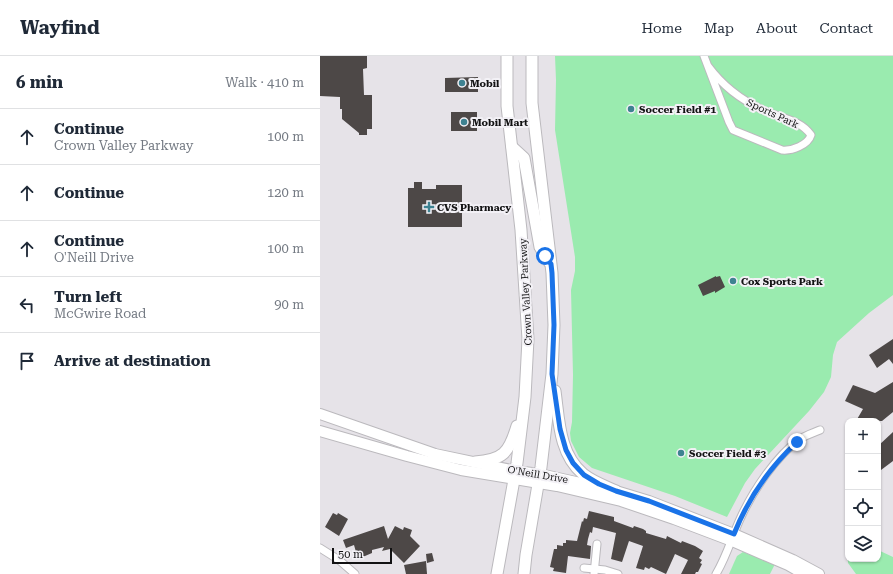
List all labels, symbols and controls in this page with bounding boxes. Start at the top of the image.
text: Wayfind [20,16,100,39]
text: Home [641,20,682,36]
text: Map [704,20,734,36]
text: About [756,20,798,36]
text: Contact [820,20,873,36]
text: 6 min [16,72,63,92]
text: Walk · 410 m [225,75,304,90]
marker: Mobil [457,78,467,88]
place label: Mobil [470,78,500,89]
street label: Sports Park [745,97,801,131]
marker: Soccer Field #1 [626,104,636,114]
place label: Soccer Field #1 [639,104,716,115]
marker: Mobil Mart [459,117,469,127]
place label: Mobil Mart [472,117,528,128]
text: Continue [54,120,124,138]
icon: ahead [16,126,38,148]
text: 100 m [267,129,304,144]
text: Crown Valley Parkway [54,138,194,153]
icon: ahead [16,182,38,204]
text: Continue [54,184,124,202]
text: 120 m [267,185,304,200]
marker: CVS Pharmacy [424,202,434,212]
place label: CVS Pharmacy [437,202,511,213]
text: Continue [54,232,124,250]
icon: ahead [16,238,38,260]
street label: Crown Valley Parkway [517,238,534,346]
text: 100 m [267,241,304,256]
route start [536,247,554,265]
text: O'Neill Drive [54,250,134,265]
marker: Cox Sports Park [728,276,738,286]
place label: Cox Sports Park [741,276,823,287]
text: Turn left [54,288,122,306]
icon: left [16,294,38,316]
text: 90 m [274,297,304,312]
text: McGwire Road [54,306,146,321]
icon: arrive [16,350,38,372]
text: Arrive at destination [54,352,210,370]
map controls [845,418,881,562]
button: + [845,418,881,454]
route end [788,433,806,451]
marker: Soccer Field #3 [676,448,686,458]
place label: Soccer Field #3 [689,448,766,459]
button: − [845,454,881,490]
street label: O'Neill Drive [507,464,570,485]
button: locate [845,490,881,526]
button: layers [845,526,881,562]
scale bar [332,546,392,565]
text: 50 m [338,548,363,561]

